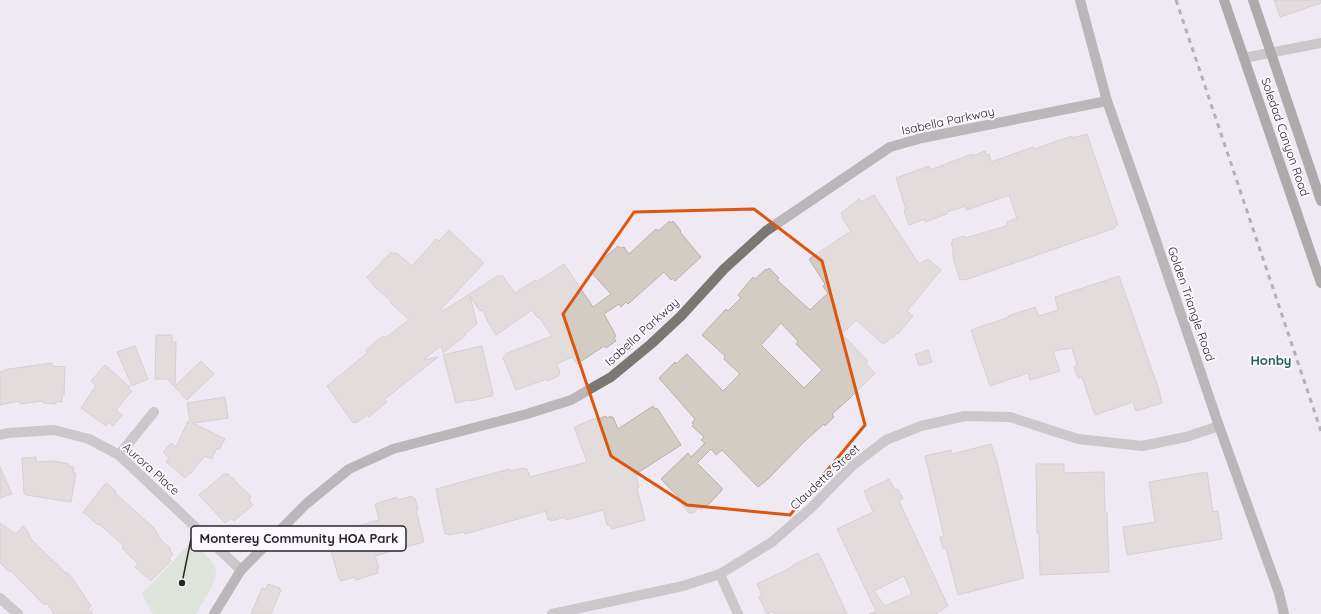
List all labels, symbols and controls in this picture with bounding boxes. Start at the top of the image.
street label: Soledad Canyon Road [1258,76,1313,198]
street label: Isabella Parkway [900,103,996,138]
street label: Golden Triangle Road [1165,244,1218,363]
street label: Isabella Parkway [601,294,682,369]
district label: Honby [1250,352,1292,368]
street label: Aurora Place [120,439,183,498]
street label: Claudette Street [787,441,863,513]
callout: Monterey Community HOA Park [191,526,406,551]
text: Monterey Community HOA Park [199,530,399,546]

